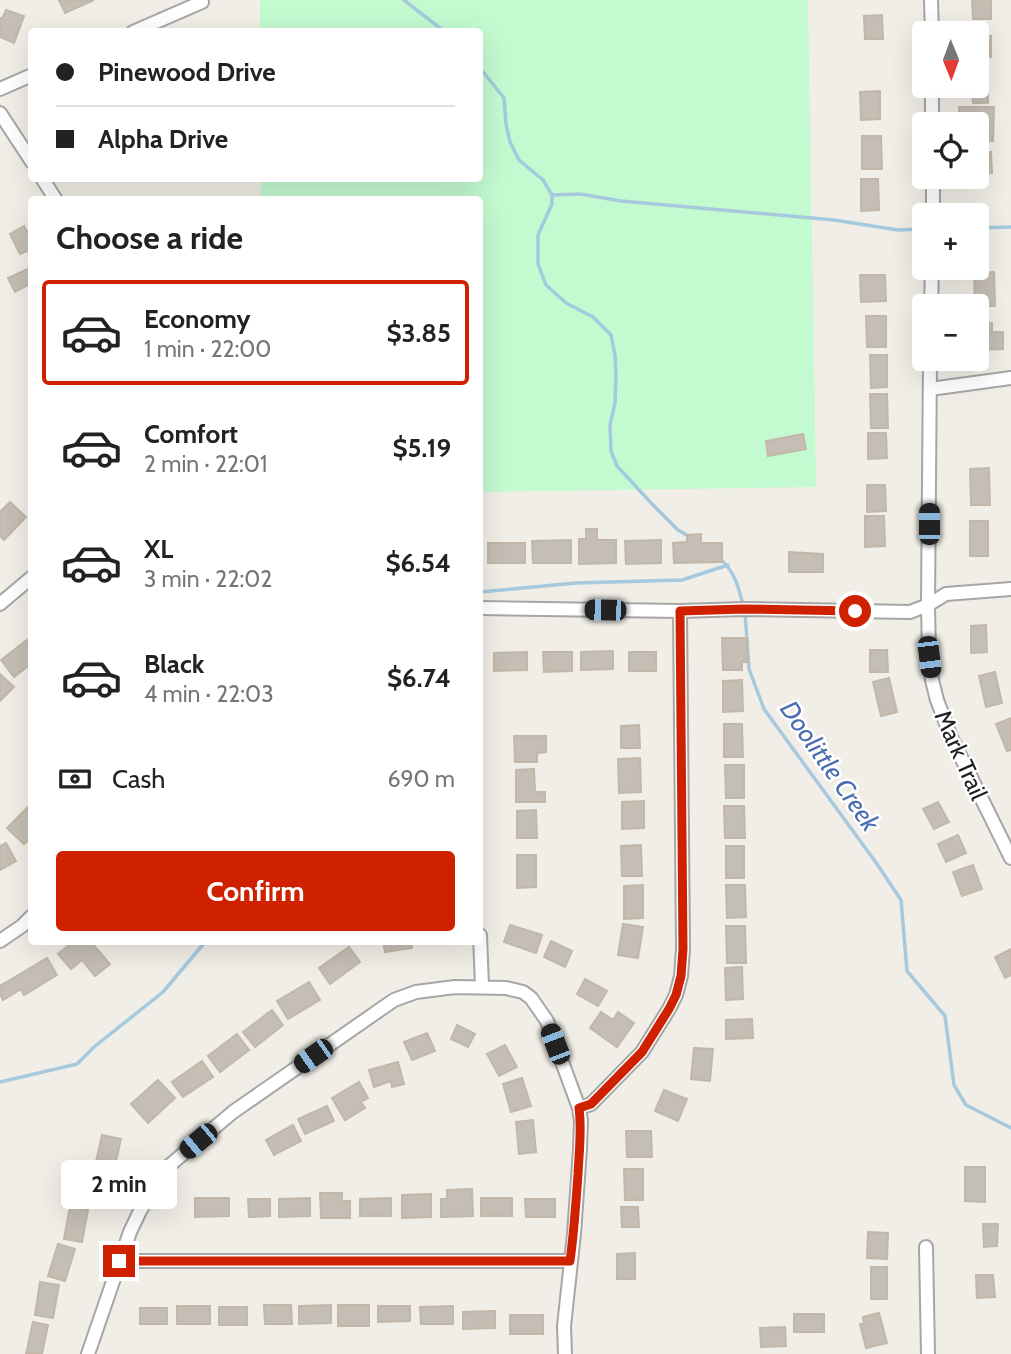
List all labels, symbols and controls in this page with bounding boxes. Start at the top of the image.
north arrow [912,21,989,98]
map controls [912,21,989,371]
text: Pinewood Drive [98,56,276,88]
button: locate [912,112,989,189]
text: Alpha Drive [98,123,228,155]
button: + [912,203,989,280]
text: Choose a ride [56,218,243,257]
button: − [912,294,989,371]
icon: car [60,301,123,364]
text: Economy [144,303,250,335]
text: $3.85 [386,317,451,349]
text: 1 min · 22:00 [144,335,271,363]
icon: car [60,416,123,479]
text: Comfort [144,418,238,450]
text: $5.19 [392,432,451,464]
text: 2 min · 22:01 [144,450,267,478]
car [919,503,940,545]
icon: car [60,531,123,594]
text: XL [144,533,173,565]
text: $6.54 [385,547,451,579]
text: 3 min · 22:02 [144,565,272,593]
route start [839,595,871,627]
car [584,599,627,621]
car [917,635,942,679]
icon: car [60,646,123,709]
text: Black [144,648,204,680]
text: $6.74 [387,662,451,694]
text: 4 min · 22:03 [144,680,274,708]
water label: Doolittle Creek [773,695,887,838]
street label: Mark Trail [928,706,994,805]
icon: cash [56,760,94,798]
text: Cash [112,763,165,795]
text: 690 m [387,765,455,793]
button: Confirm [56,851,455,931]
car [538,1021,573,1067]
car [290,1035,337,1077]
car [176,1119,221,1163]
callout: 2 min [61,1160,177,1208]
text: 2 min [91,1170,147,1198]
route end [103,1245,135,1277]

